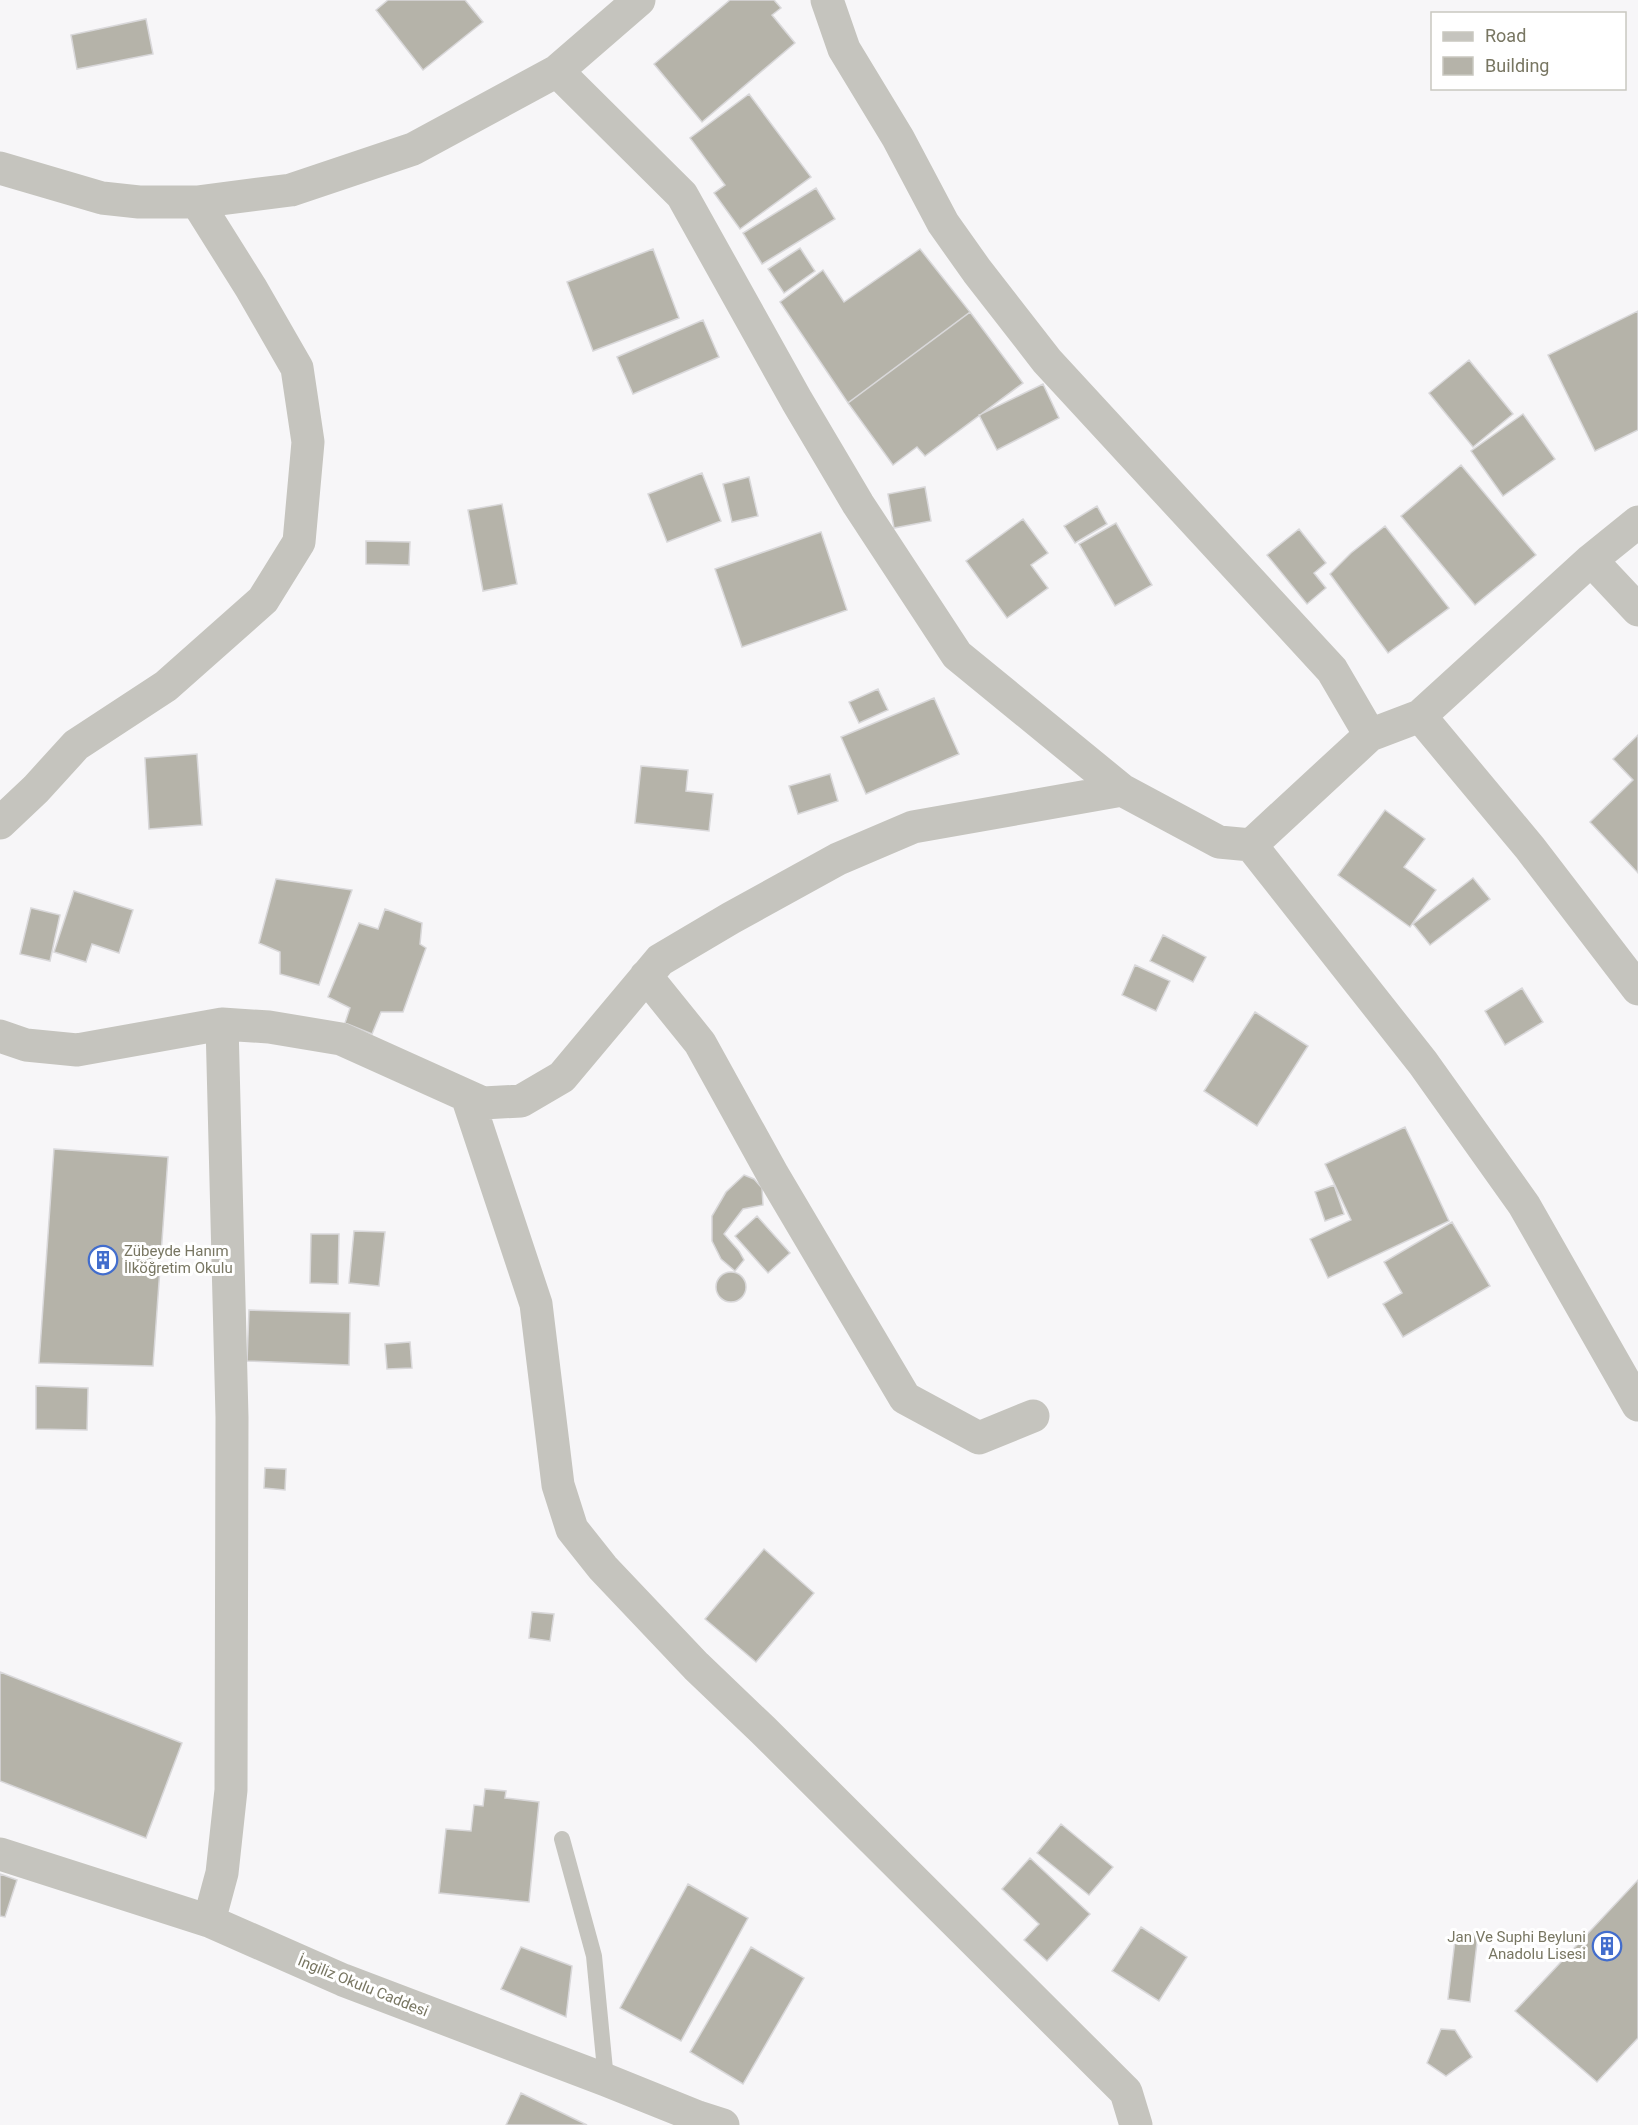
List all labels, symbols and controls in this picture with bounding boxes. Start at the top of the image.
legend [1431,12,1626,90]
text: Road [1485,25,1526,46]
text: Building [1485,55,1549,76]
place label: Zübeyde Hanım İlköğretim Okulu [124,1242,233,1277]
building icon: Zübeyde Hanım İlköğretim Okulu [87,1244,119,1276]
place label: Jan Ve Suphi Beyluni Anadolu Lisesi [1447,1928,1586,1963]
building icon: Jan Ve Suphi Beyluni Anadolu Lisesi [1591,1930,1623,1962]
street label: İngiliz Okulu Caddesi [295,1952,431,2020]

